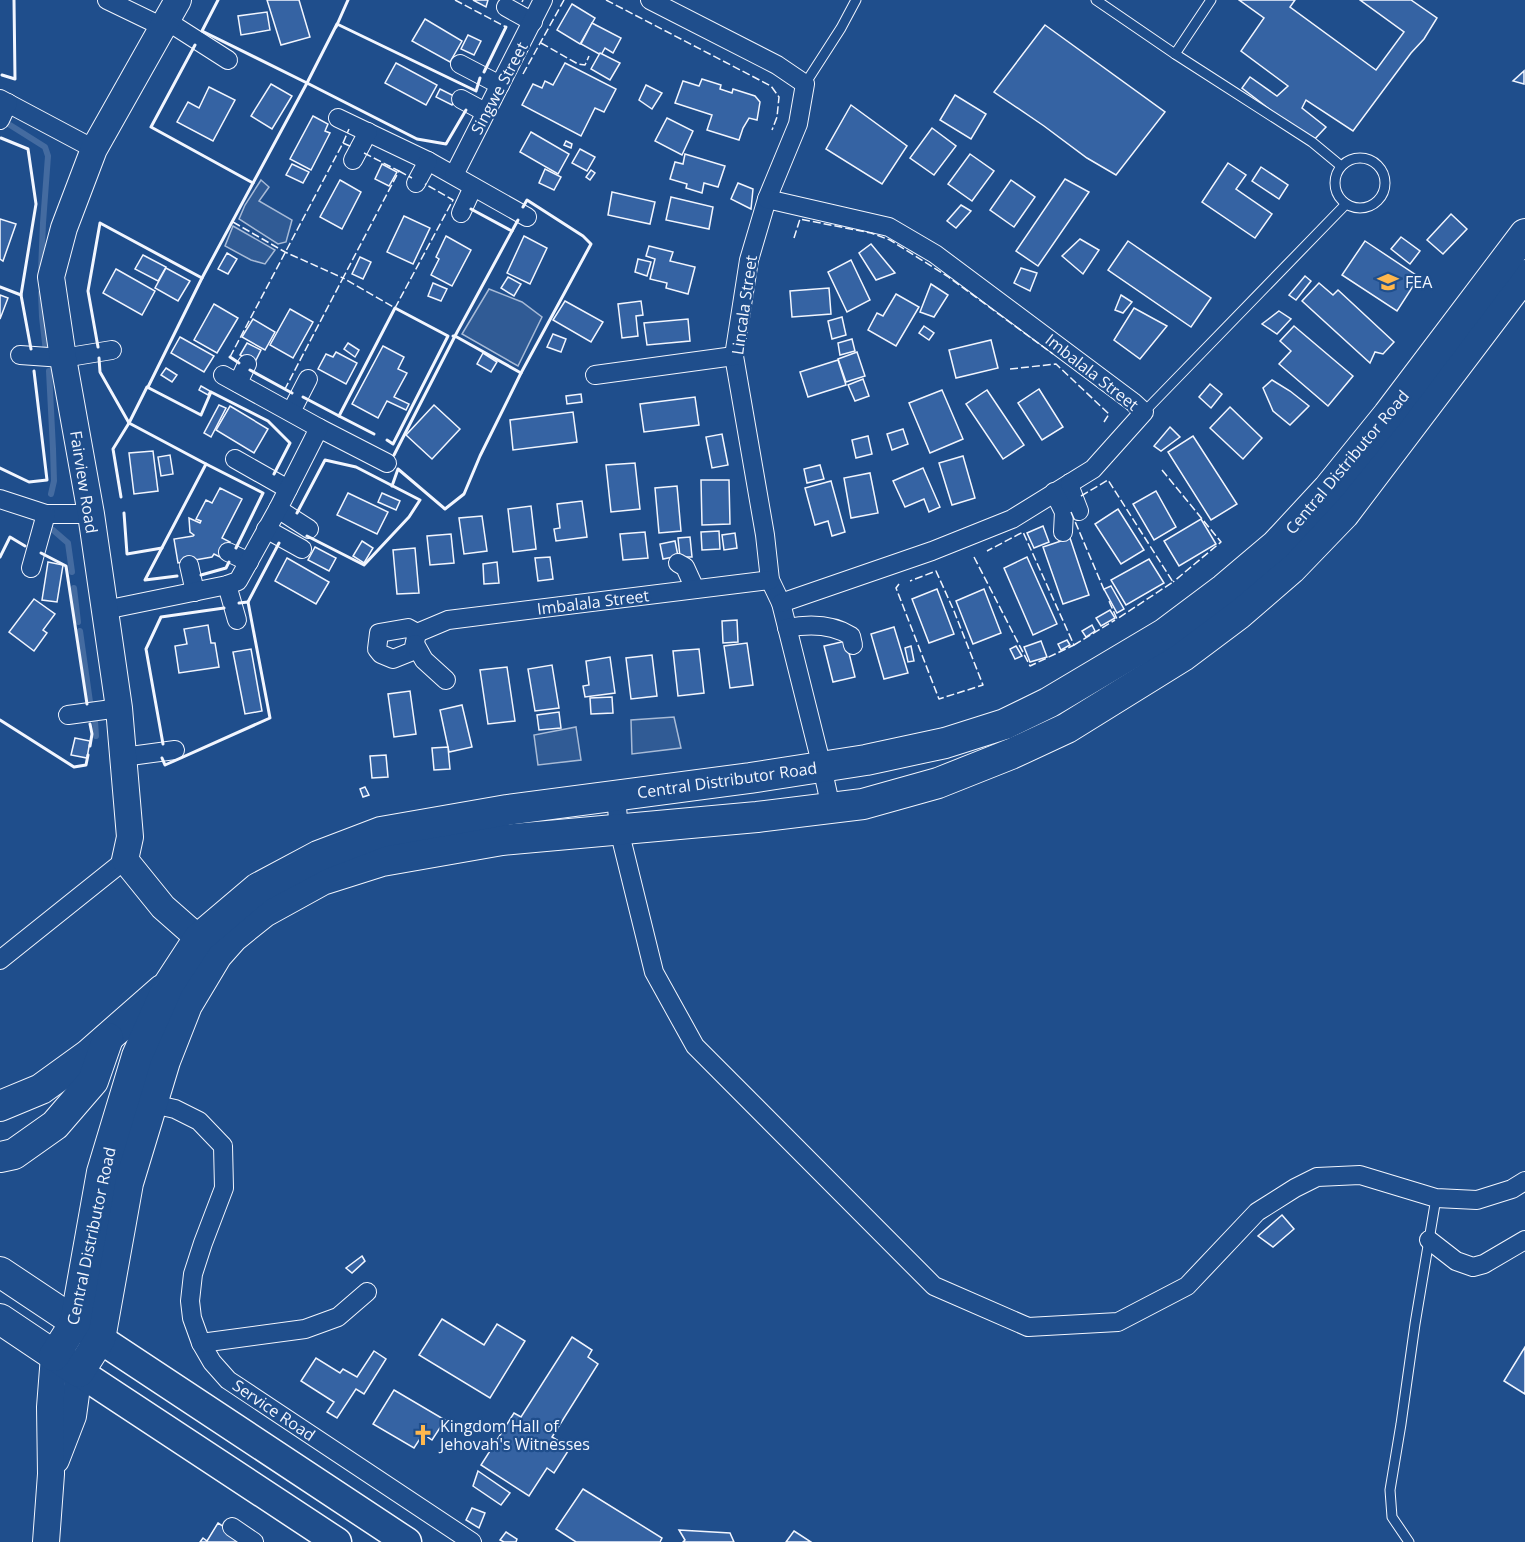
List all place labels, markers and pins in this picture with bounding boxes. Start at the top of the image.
school or university icon: FEA [1376,270,1400,294]
place label: FEA [1405,271,1433,293]
place label: Kingdom Hall of Jehovah's Witnesses [438,1415,590,1455]
church icon: Kingdom Hall of Jehovah's Witnesses [411,1423,435,1447]

